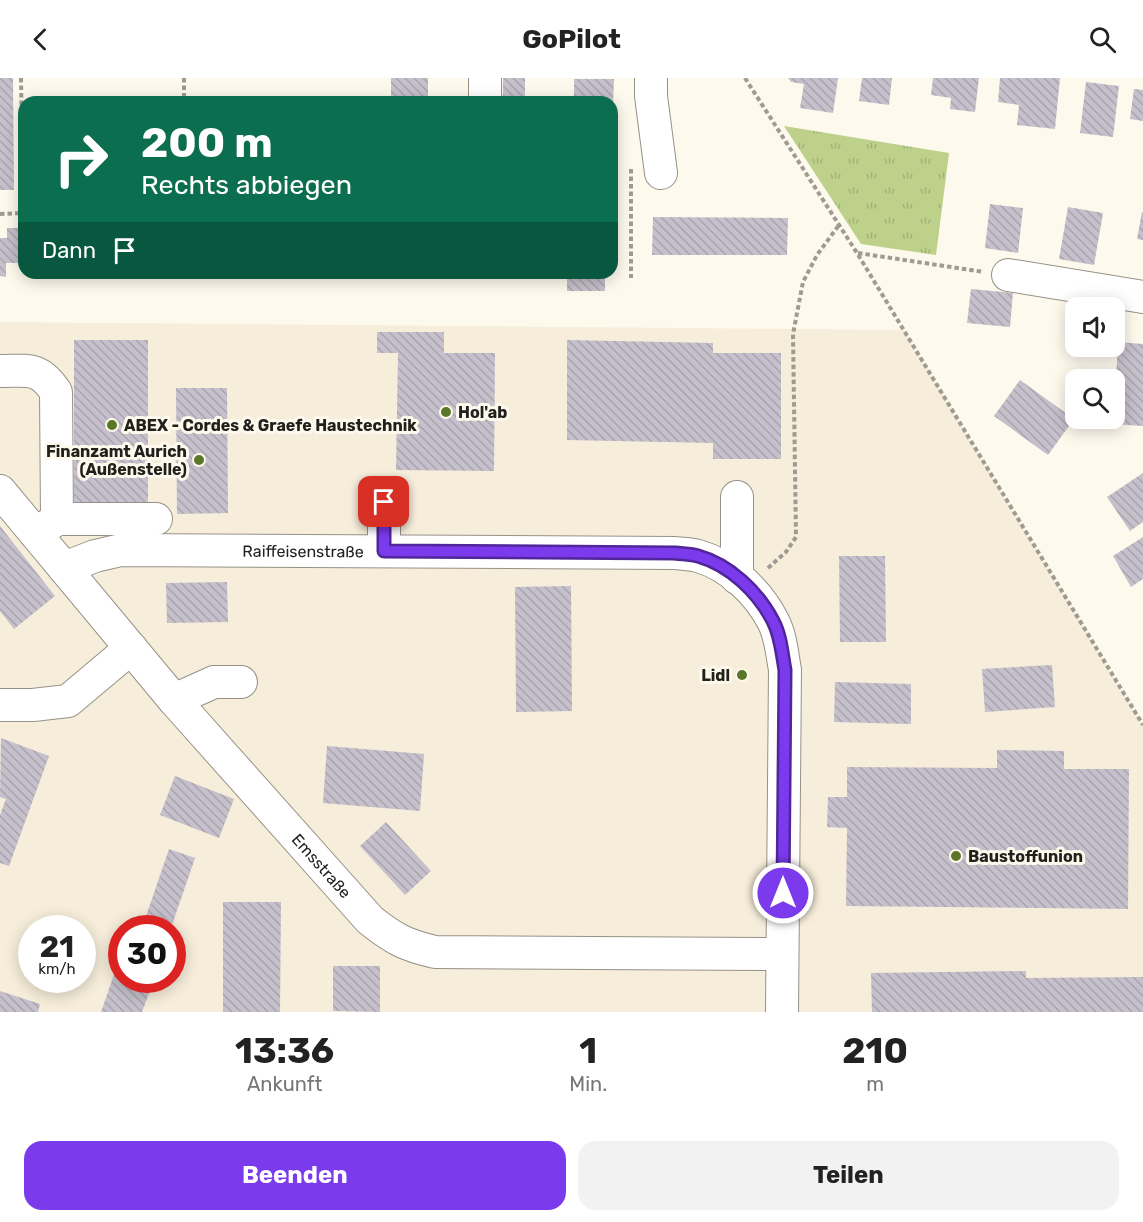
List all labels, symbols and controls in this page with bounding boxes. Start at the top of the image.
icon: back [24,23,57,56]
text: GoPilot [522,23,621,55]
icon: search [1086,23,1119,56]
text: 200 m [141,118,273,168]
icon: right [42,120,120,198]
text: Rechts abbiegen [141,169,352,201]
icon: arrive [108,234,141,267]
text: Dann [42,237,96,264]
map controls [1065,297,1125,429]
button: sound [1065,297,1125,357]
button: search [1065,369,1125,429]
place label: Hol'ab [458,403,507,422]
marker: Hol'ab [439,405,453,419]
place label: ABEX - Cordes & Graefe Haustechnik [124,416,417,435]
marker: ABEX - Cordes & Graefe Haustechnik [105,418,119,432]
place label: Finanzamt Aurich (Außenstelle) [46,442,187,479]
marker: Finanzamt Aurich (Außenstelle) [192,453,206,467]
pin [358,476,409,527]
icon: arrive [367,485,400,518]
street label: Raiffeisenstraße [242,541,364,561]
place label: Lidl [701,666,730,685]
marker: Lidl [735,668,749,682]
street label: Emsstraße [288,830,355,902]
place label: Baustoffunion [968,847,1083,866]
marker: Baustoffunion [949,849,963,863]
position arrow [751,861,815,925]
speed limit sign: 30 [108,915,186,993]
text: 21 [40,929,74,965]
text: km/h [38,960,76,978]
text: 13:36 [235,1029,334,1072]
text: 1 [579,1029,597,1072]
text: 210 [842,1029,908,1072]
text: Ankunft [247,1072,322,1096]
text: Min. [569,1072,607,1096]
text: m [866,1072,884,1096]
button: Beenden [24,1141,566,1210]
button: Teilen [578,1141,1119,1210]

